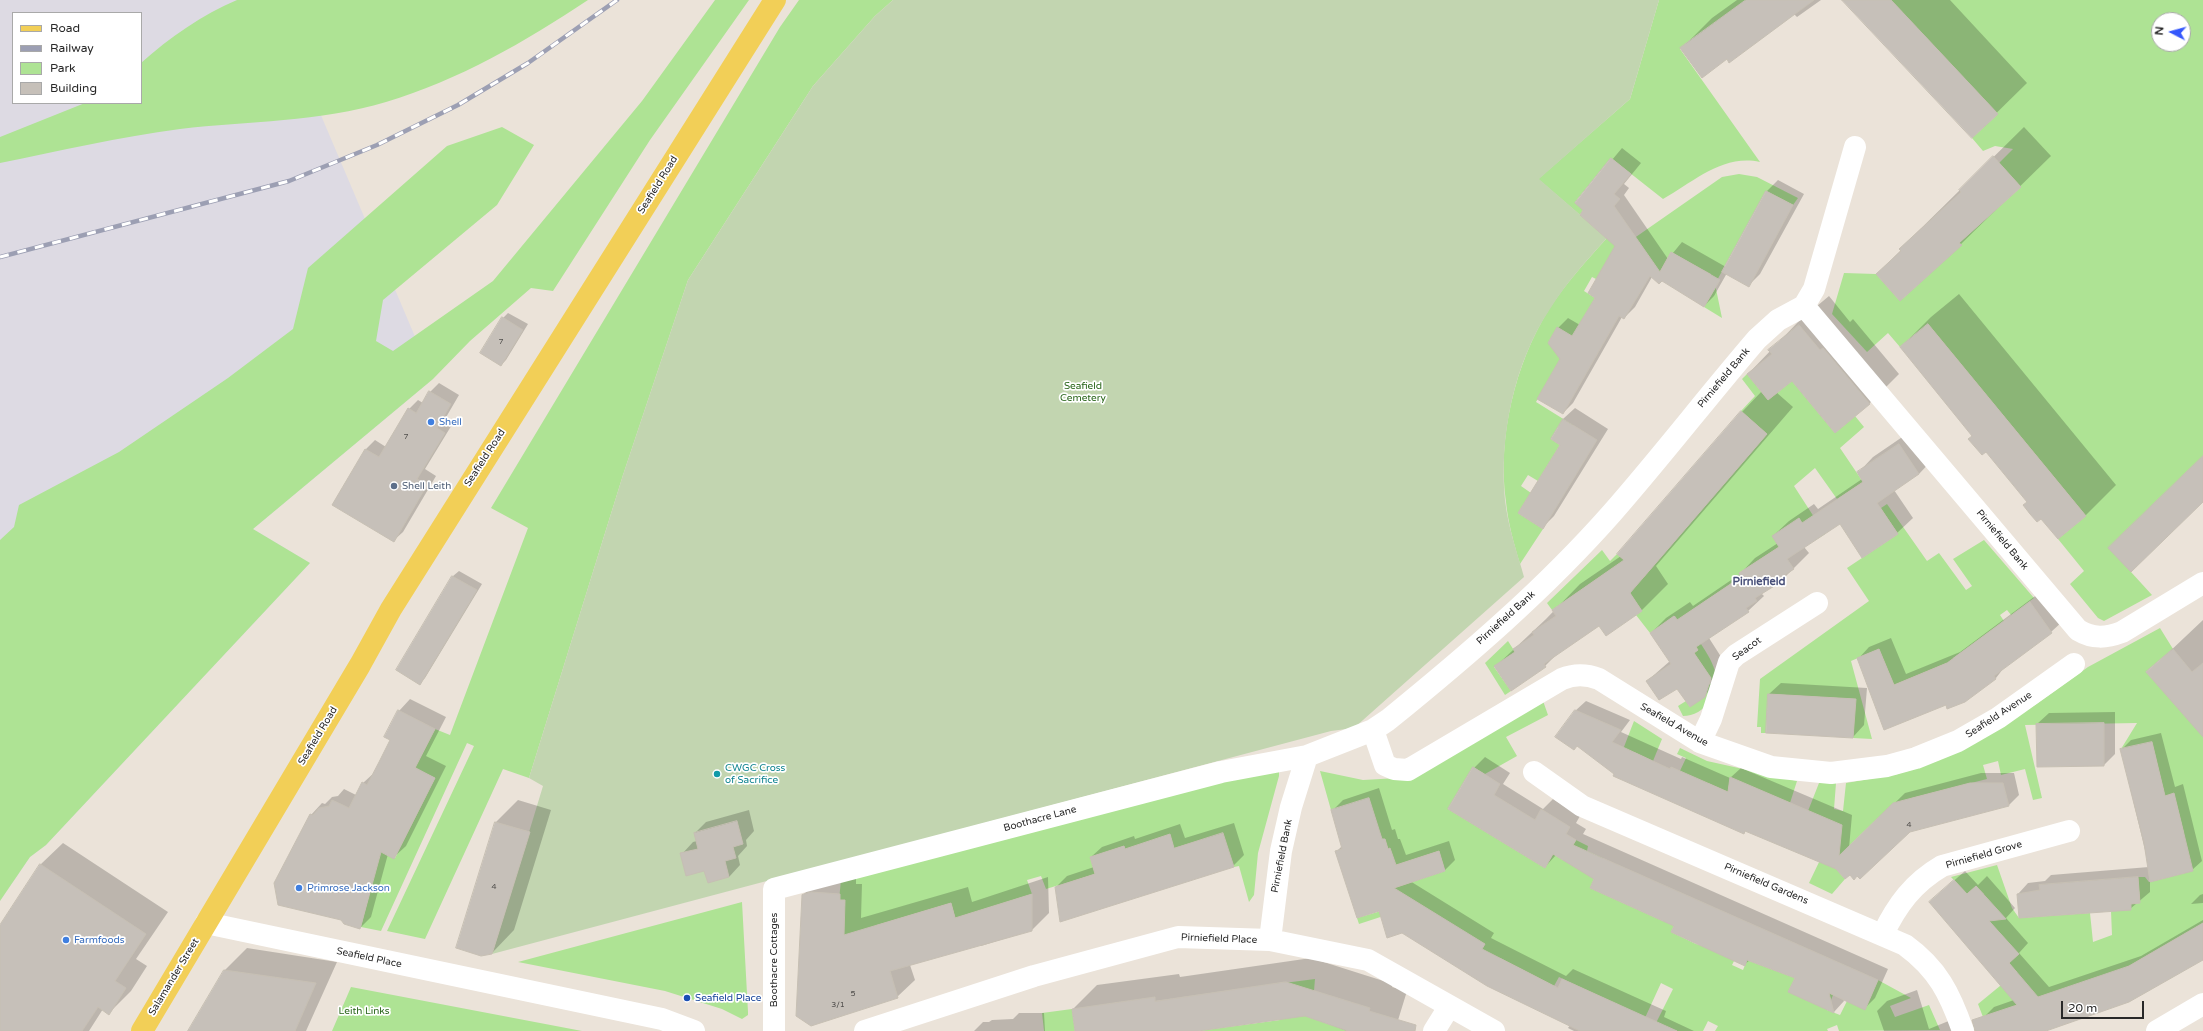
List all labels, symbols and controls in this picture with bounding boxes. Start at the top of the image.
legend [12,12,142,104]
north arrow [2151,12,2191,52]
text: Road [50,21,80,35]
text: N [2153,26,2166,36]
text: Railway [50,41,94,55]
text: Park [50,61,76,75]
text: Building [50,81,97,95]
street label: Seafield Road [635,154,681,216]
house number: 7 [498,337,504,347]
street label: Pirniefield Bank [1695,346,1753,410]
park label: Seafield Cemetery [1060,380,1106,404]
place label: Shell [439,416,462,428]
marker: Shell [426,417,436,427]
street label: Seafield Road [462,427,508,489]
house number: 7 [403,432,409,442]
place label: Shell Leith [402,480,451,492]
marker: Shell Leith [389,481,399,491]
street label: Pirniefield Bank [1973,508,2031,572]
district label: Pirniefield [1733,575,1785,589]
street label: Pirniefield Bank [1474,589,1538,647]
street label: Seacot [1730,635,1764,663]
street label: Seafield Avenue [1964,689,2034,741]
street label: Seafield Avenue [1638,701,1710,749]
street label: Seafield Road [296,705,340,767]
place label: CWGC Cross of Sacrifice [725,762,785,786]
marker: CWGC Cross of Sacrifice [712,769,722,779]
street label: Boothacre Lane [1002,804,1078,834]
street label: Pirniefield Bank [1269,818,1295,894]
house number: 4 [1906,820,1912,830]
street label: Pirniefield Grove [1944,838,2024,872]
street label: Pirniefield Gardens [1722,861,1810,907]
place label: Primrose Jackson [307,882,390,894]
house number: 4 [491,882,497,892]
marker: Primrose Jackson [294,883,304,893]
street label: Boothacre Cottages [768,913,780,1007]
street label: Pirniefield Place [1181,932,1257,946]
place label: Farmfoods [74,934,125,946]
marker: Farmfoods [61,935,71,945]
street label: Salamander Street [146,936,202,1018]
street label: Seafield Place [335,945,403,971]
house number: 5 [850,989,856,999]
place label: Seafield Place [695,992,761,1004]
marker: Seafield Place [682,993,692,1003]
scale bar [2063,993,2146,1019]
house number: 3/1 [831,1000,845,1010]
text: 20 m [2068,1001,2097,1015]
park label: Leith Links [339,1005,389,1017]

